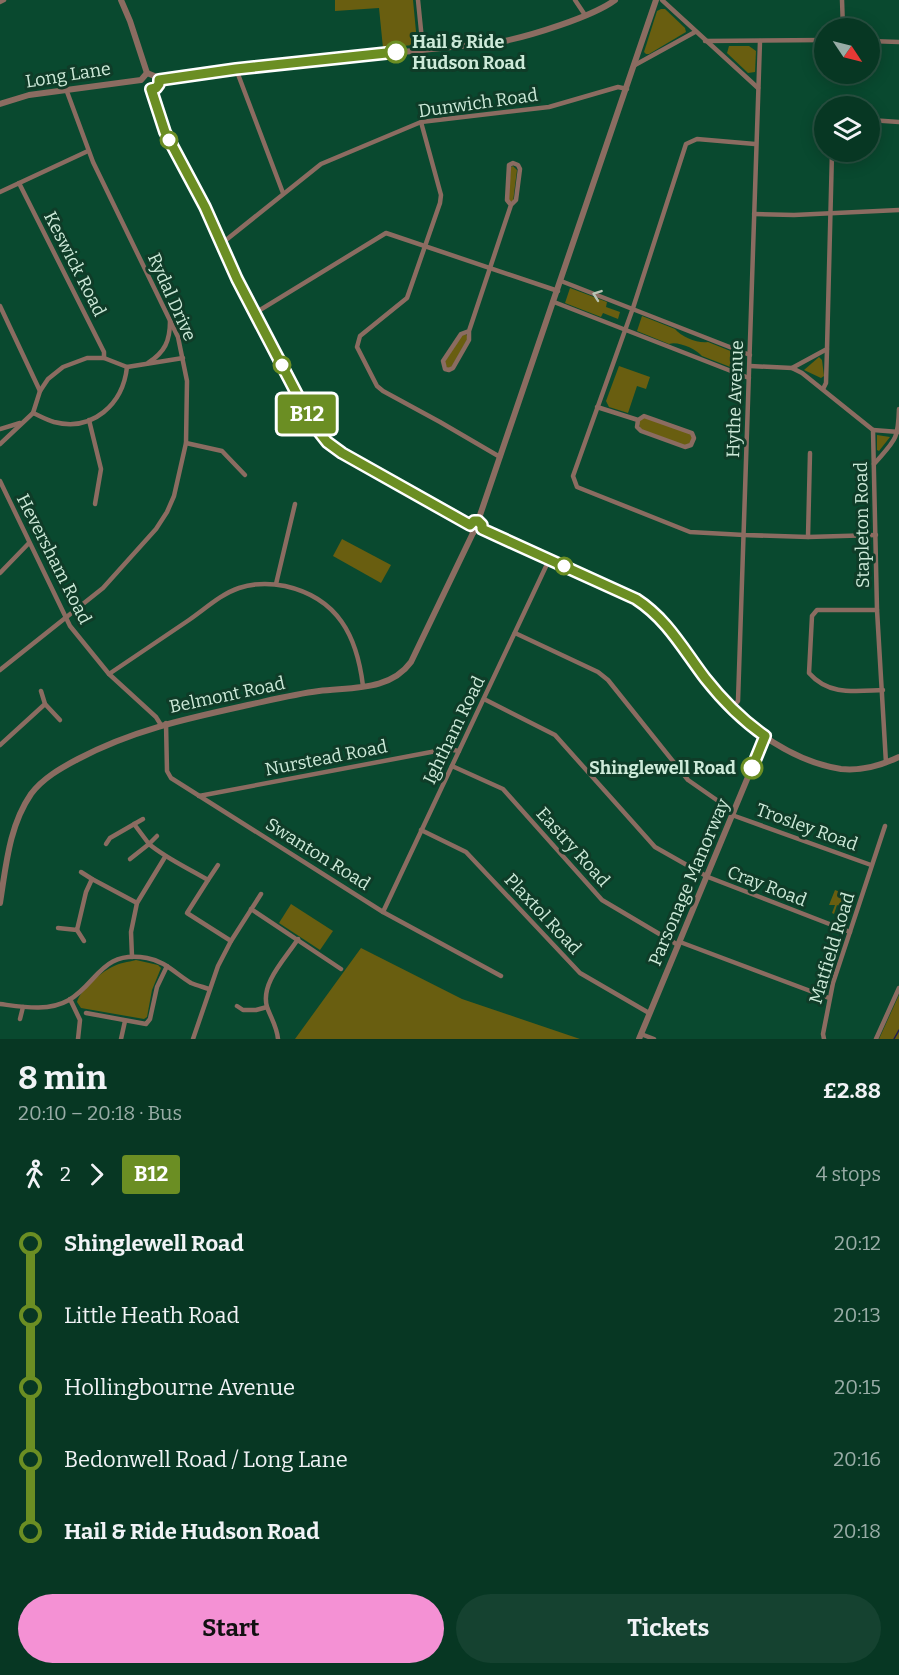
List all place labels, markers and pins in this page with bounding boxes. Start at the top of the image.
place label: Hail & Ride Hudson Road [412,31,526,74]
marker: Hail & Ride Hudson Road [385,41,407,63]
unlabelled marker [160,131,178,149]
unlabelled marker [273,356,291,374]
unlabelled marker [555,557,573,575]
place label: Shinglewell Road [589,757,736,779]
marker: Shinglewell Road [741,757,763,779]

